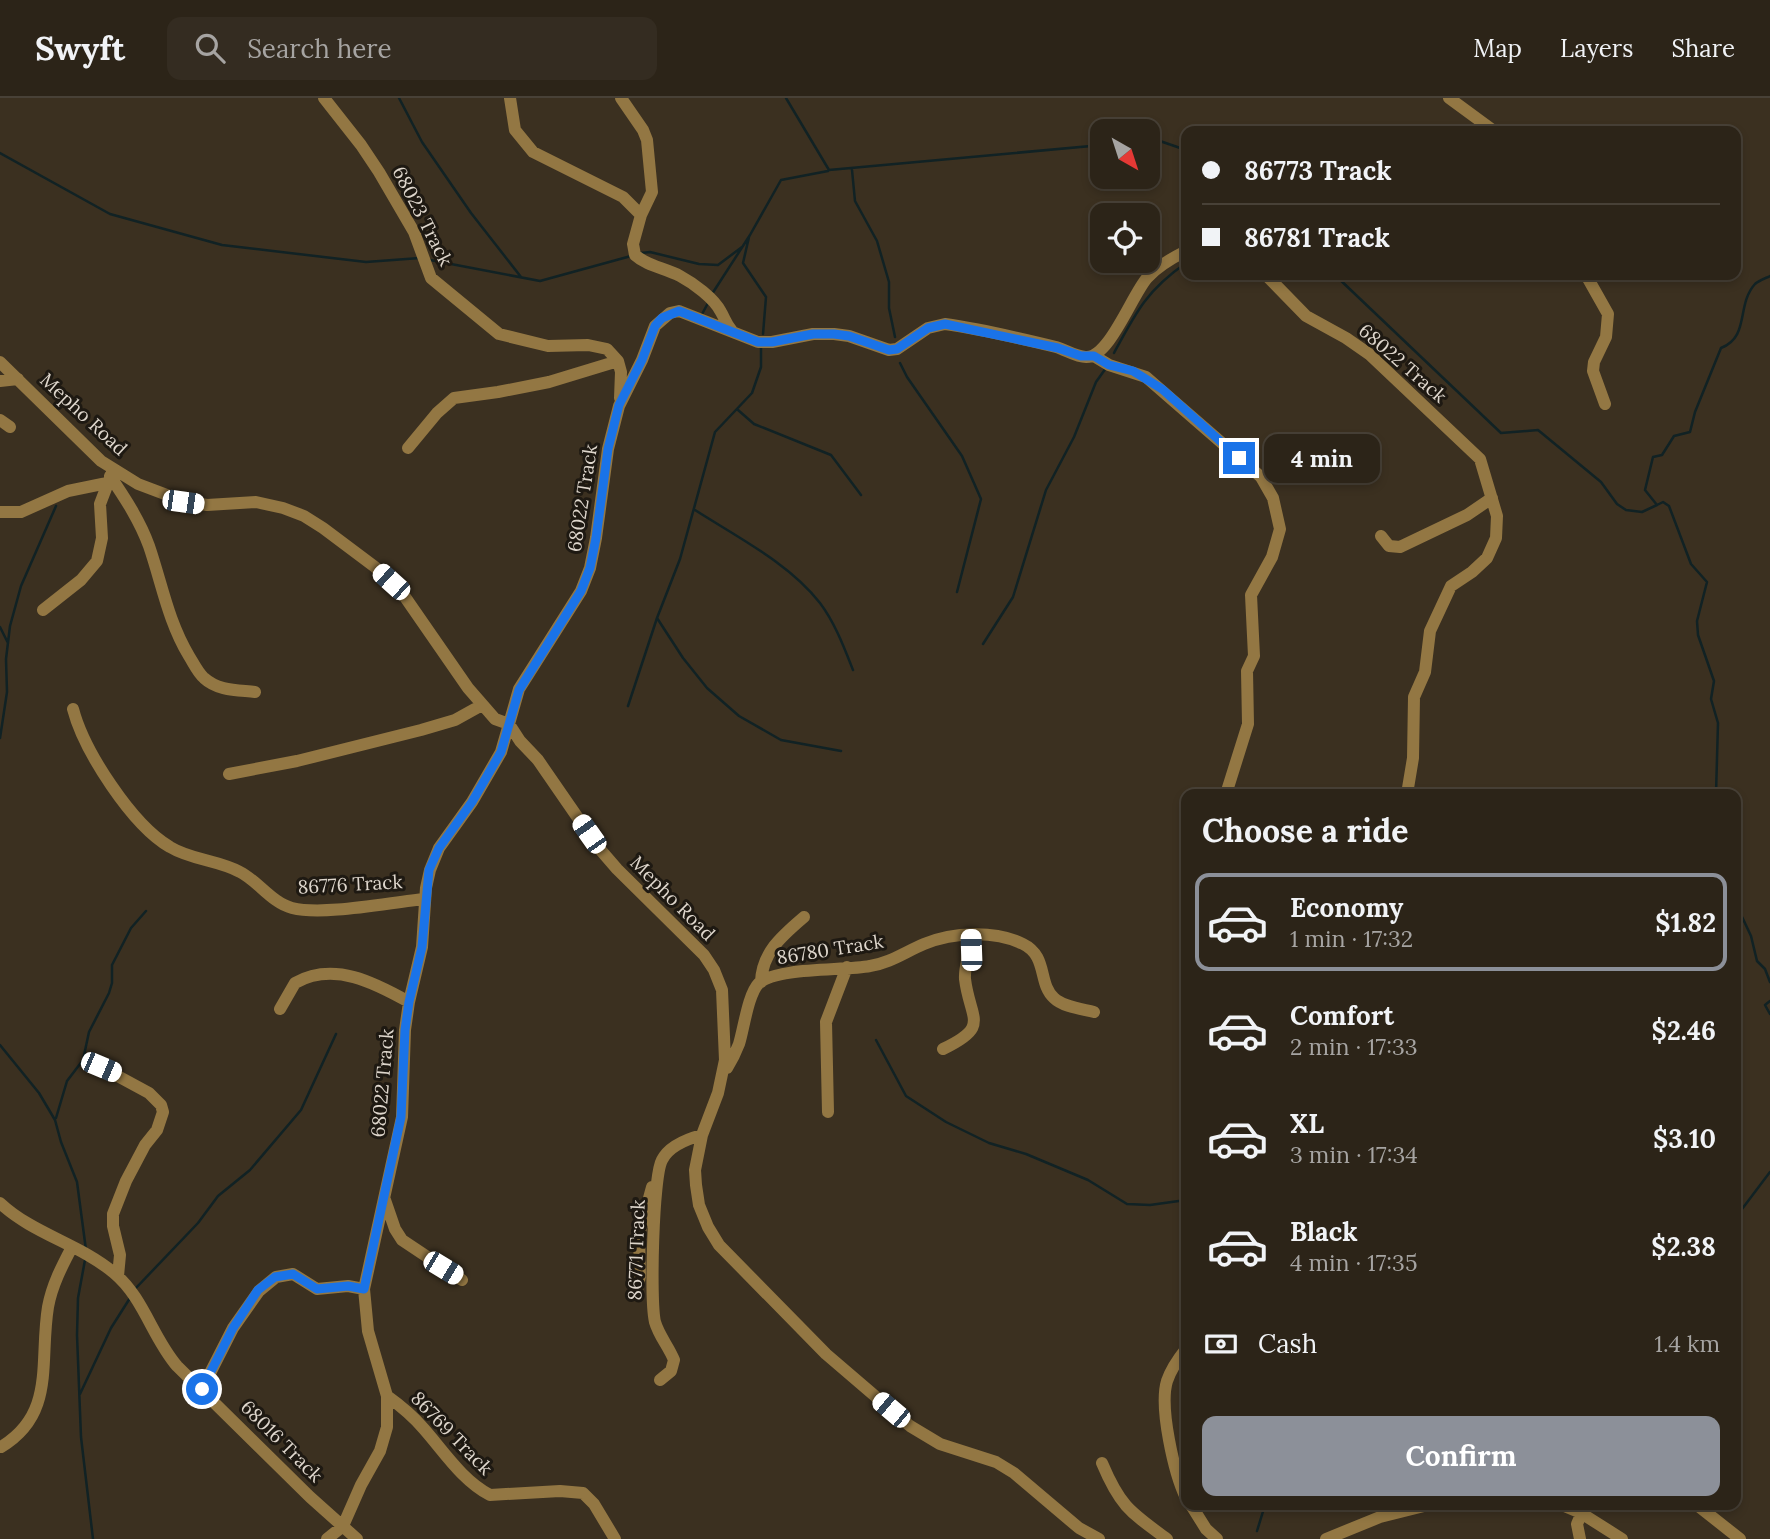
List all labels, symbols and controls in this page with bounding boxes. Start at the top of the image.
search box [167,17,657,80]
text: Swyft [35,27,125,69]
icon: search [191,29,229,67]
text: Search here [247,32,391,65]
text: Map [1473,33,1522,64]
text: Layers [1560,33,1633,64]
text: Share [1671,33,1735,64]
north arrow [1090,119,1160,189]
map controls [1090,119,1160,273]
text: 86773 Track [1244,154,1392,187]
street label: 68023 Track [388,162,459,271]
button: locate [1090,203,1160,273]
text: 86781 Track [1244,221,1390,254]
street label: 68022 Track [1354,318,1453,408]
street label: Mepho Road [35,368,133,460]
callout: 4 min [1264,434,1379,482]
street label: 68022 Track [562,442,602,554]
route end [1223,442,1255,474]
text: 4 min [1291,444,1353,473]
car [161,489,206,515]
car [369,560,414,604]
text: Choose a ride [1202,810,1409,851]
car [569,811,610,857]
street label: Mepho Road [625,850,721,946]
street label: 86776 Track [297,869,404,899]
icon: car [1206,891,1269,954]
text: Economy [1290,891,1403,924]
text: $1.82 [1655,906,1716,939]
text: 1 min · 17:32 [1290,924,1413,953]
street label: 86780 Track [775,929,886,969]
car [960,929,983,971]
icon: car [1206,999,1269,1062]
text: Comfort [1290,999,1394,1032]
text: $2.46 [1652,1014,1716,1047]
street label: 68022 Track [365,1027,399,1138]
text: 2 min · 17:33 [1290,1032,1418,1061]
car [78,1049,125,1085]
icon: car [1206,1107,1269,1170]
text: XL [1290,1107,1324,1140]
text: $3.10 [1653,1122,1716,1155]
text: 3 min · 17:34 [1290,1140,1418,1169]
street label: 86771 Track [622,1198,650,1301]
icon: car [1206,1215,1269,1278]
text: Black [1290,1215,1358,1248]
text: $2.38 [1651,1230,1716,1263]
car [420,1248,467,1288]
text: 4 min · 17:35 [1290,1248,1417,1277]
icon: cash [1202,1325,1240,1363]
text: Cash [1258,1327,1317,1360]
text: 1.4 km [1655,1329,1720,1358]
route start [186,1373,218,1405]
street label: 86769 Track [406,1386,498,1481]
car [869,1388,914,1432]
street label: 68016 Track [236,1395,329,1488]
button: Confirm [1202,1416,1720,1496]

